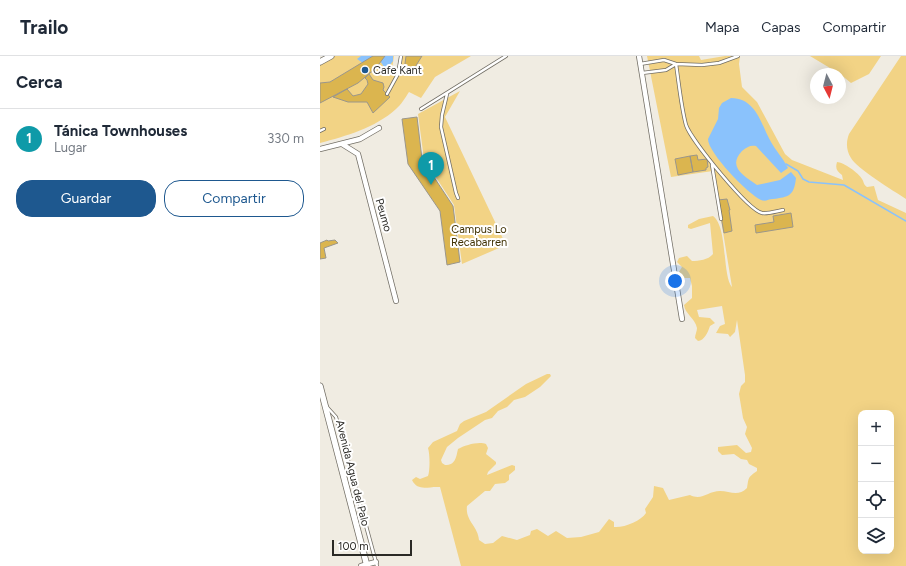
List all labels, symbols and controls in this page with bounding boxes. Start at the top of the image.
text: Trailo [20,16,68,39]
text: Mapa [705,19,739,36]
text: Capas [761,19,800,36]
text: Compartir [822,19,886,36]
place label: Cafe Kant [373,64,422,77]
marker: Cafe Kant [360,65,370,75]
north arrow [810,68,846,104]
text: Cerca [16,72,63,92]
text: Tánica Townhouses [54,122,187,140]
text: 1 [26,131,32,146]
text: 330 m [267,131,304,146]
text: Lugar [54,140,87,155]
pin: 1 [418,152,444,185]
button: Guardar [16,180,156,217]
button: Compartir [164,180,304,217]
street label: Peumo [373,197,394,233]
park label: Campus Lo Recabarren [451,223,507,249]
your location [665,271,685,291]
map controls [858,410,894,554]
button: + [858,410,894,446]
street label: Avenida Agua del Palo [333,419,372,528]
button: − [858,446,894,482]
button: locate [858,482,894,518]
button: layers [858,518,894,554]
scale bar [332,538,412,557]
text: 100 m [338,540,369,553]

